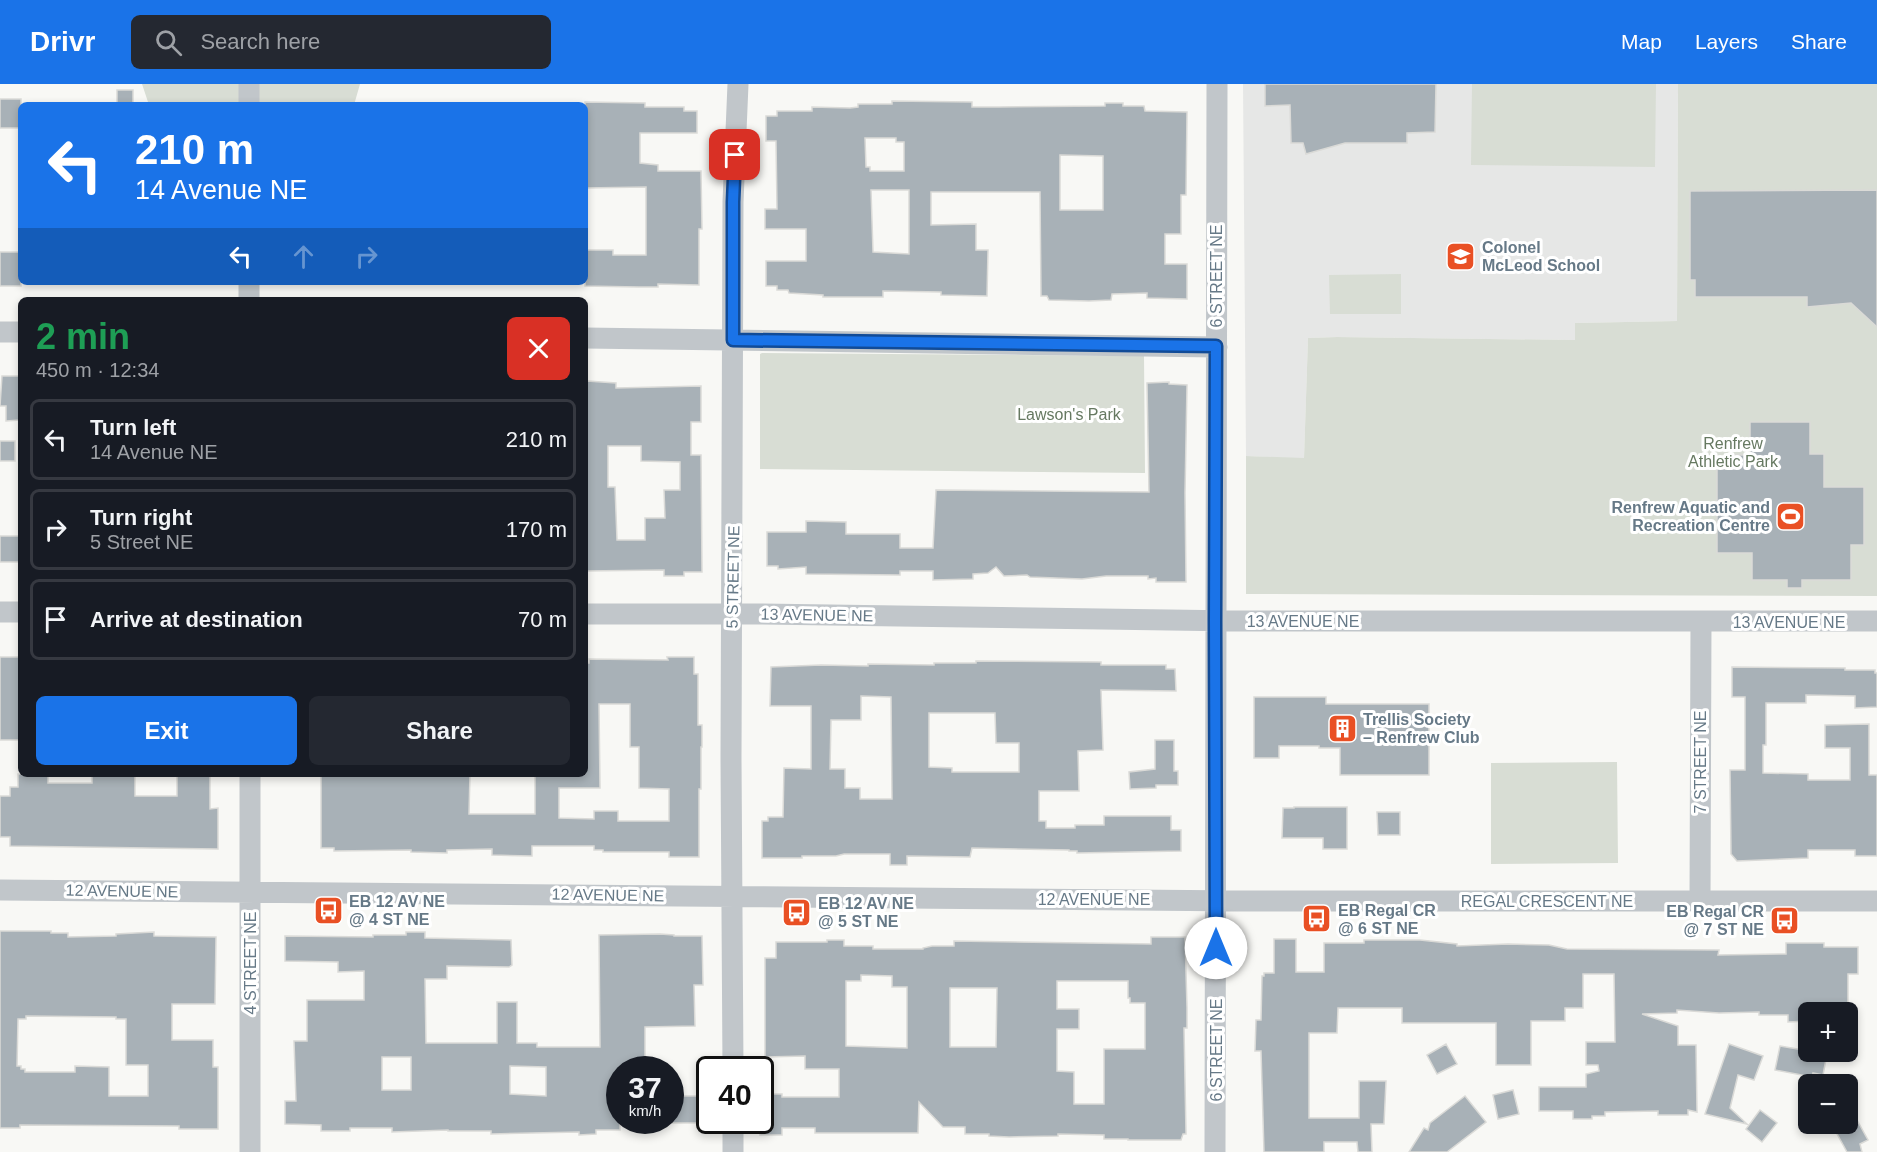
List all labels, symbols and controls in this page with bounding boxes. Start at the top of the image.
search box [131,15,551,69]
text: Drivr [30,26,95,57]
icon: search [152,26,185,59]
text: Search here [200,29,320,54]
text: Map [1621,30,1662,53]
text: Layers [1695,30,1758,53]
text: Share [1791,30,1847,53]
icon: left [36,126,114,204]
text: 210 m [135,126,254,173]
pin [709,129,760,180]
icon: arrive [718,138,751,171]
text: 14 Avenue NE [135,175,307,205]
street label: 6 STREET NE [1208,225,1225,327]
place label: Colonel McLeod School [1482,239,1600,274]
icon: left [224,240,257,273]
icon: ahead [287,240,320,273]
icon: right [350,240,383,273]
school or university icon: Colonel McLeod School [1445,240,1477,272]
text: 2 min [36,316,130,357]
button: close [507,317,570,380]
text: 450 m · 12:34 [36,359,159,381]
park label: Lawson's Park [1017,406,1122,423]
text: Turn left [90,415,176,440]
icon: left [39,423,72,456]
text: 210 m [506,427,567,452]
park label: Renfrew Athletic Park [1688,435,1779,470]
text: 14 Avenue NE [90,441,218,463]
place label: Renfrew Aquatic and Recreation Centre [1611,499,1770,534]
sports icon: Renfrew Aquatic and Recreation Centre [1775,500,1807,532]
text: Turn right [90,505,192,530]
icon: right [39,513,72,546]
text: 170 m [506,517,567,542]
street label: 5 STREET NE [724,525,742,629]
text: 5 Street NE [90,531,193,553]
icon: arrive [39,603,72,636]
street label: 13 AVENUE NE [761,606,873,624]
text: Arrive at destination [90,607,303,632]
text: 70 m [518,607,567,632]
street label: 13 AVENUE NE [1247,613,1359,630]
street label: 13 AVENUE NE [1733,614,1845,631]
button: Exit [36,696,297,765]
button: Share [309,696,570,765]
place label: Trellis Society – Renfrew Club [1363,711,1480,746]
street label: 7 STREET NE [1692,711,1709,813]
building icon: Trellis Society – Renfrew Club [1326,712,1358,744]
street label: 12 AVENUE NE [66,882,178,900]
street label: 12 AVENUE NE [552,886,664,904]
street label: 12 AVENUE NE [1038,891,1150,908]
place label: EB 12 AV NE @ 4 ST NE [349,893,445,928]
street label: REGAL CRESCENT NE [1461,893,1633,910]
bus stop icon: EB 12 AV NE @ 4 ST NE [312,894,344,926]
place label: EB 12 AV NE @ 5 ST NE [818,895,914,930]
bus stop icon: EB 12 AV NE @ 5 ST NE [781,896,813,928]
place label: EB Regal CR @ 6 ST NE [1338,902,1436,937]
bus stop icon: EB Regal CR @ 6 ST NE [1301,903,1333,935]
place label: EB Regal CR @ 7 ST NE [1666,903,1764,938]
bus stop icon: EB Regal CR @ 7 ST NE [1769,904,1801,936]
street label: 4 STREET NE [242,912,259,1014]
position arrow [1184,916,1248,980]
street label: 6 STREET NE [1208,999,1225,1101]
map controls [1798,1002,1858,1134]
button: + [1798,1002,1858,1062]
speed limit sign: 40 [696,1056,774,1134]
text: 37 [628,1071,662,1104]
button: − [1798,1074,1858,1134]
text: km/h [629,1102,661,1119]

